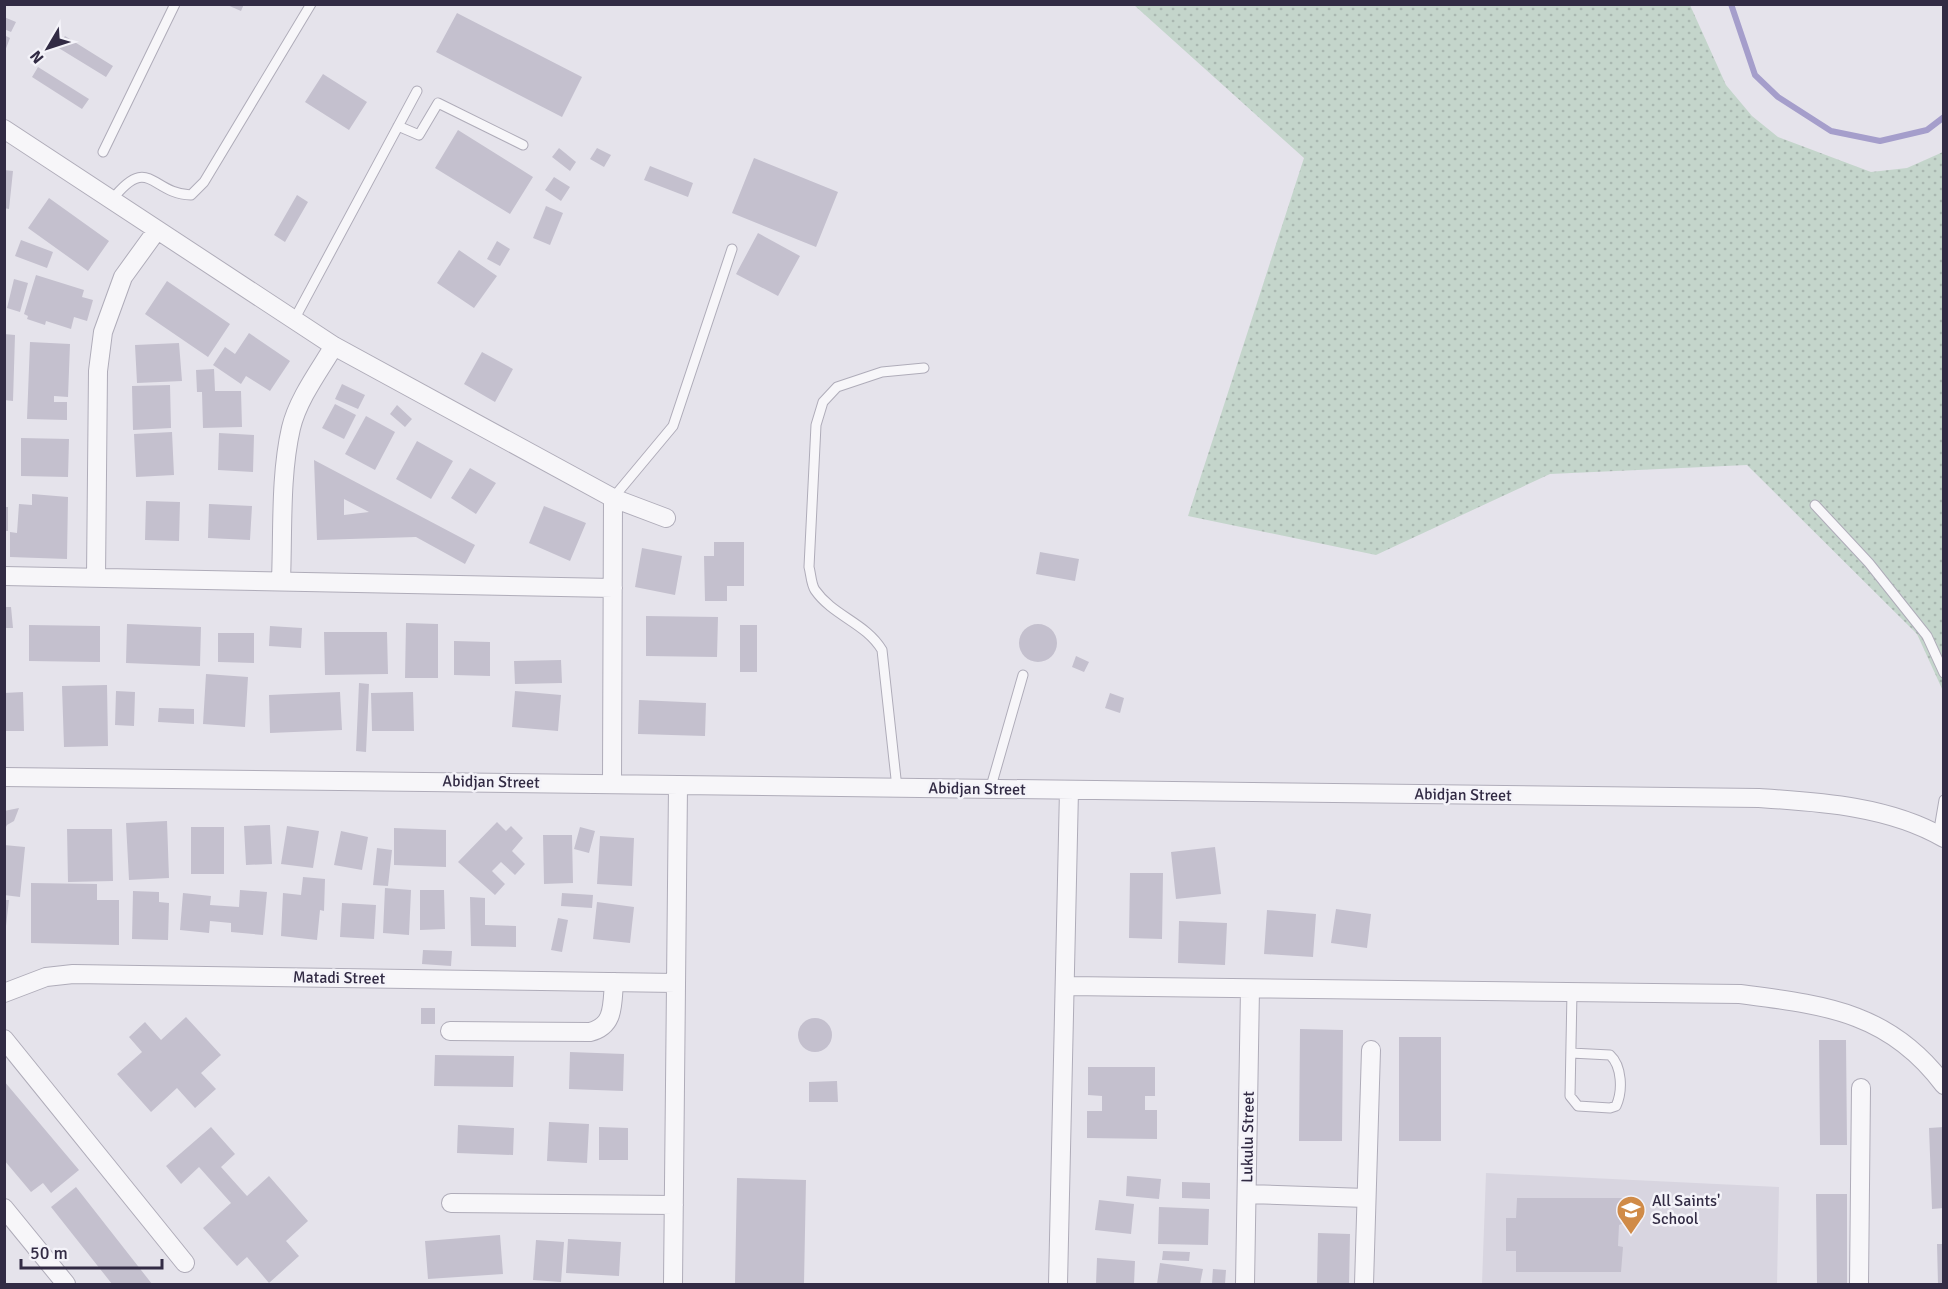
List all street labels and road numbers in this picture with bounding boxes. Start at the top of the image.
street label: Abidjan Street [442,771,540,793]
street label: Abidjan Street [928,778,1026,800]
street label: Abidjan Street [1414,784,1512,806]
street label: Matadi Street [293,967,386,989]
street label: Lukulu Street [1237,1091,1259,1183]

